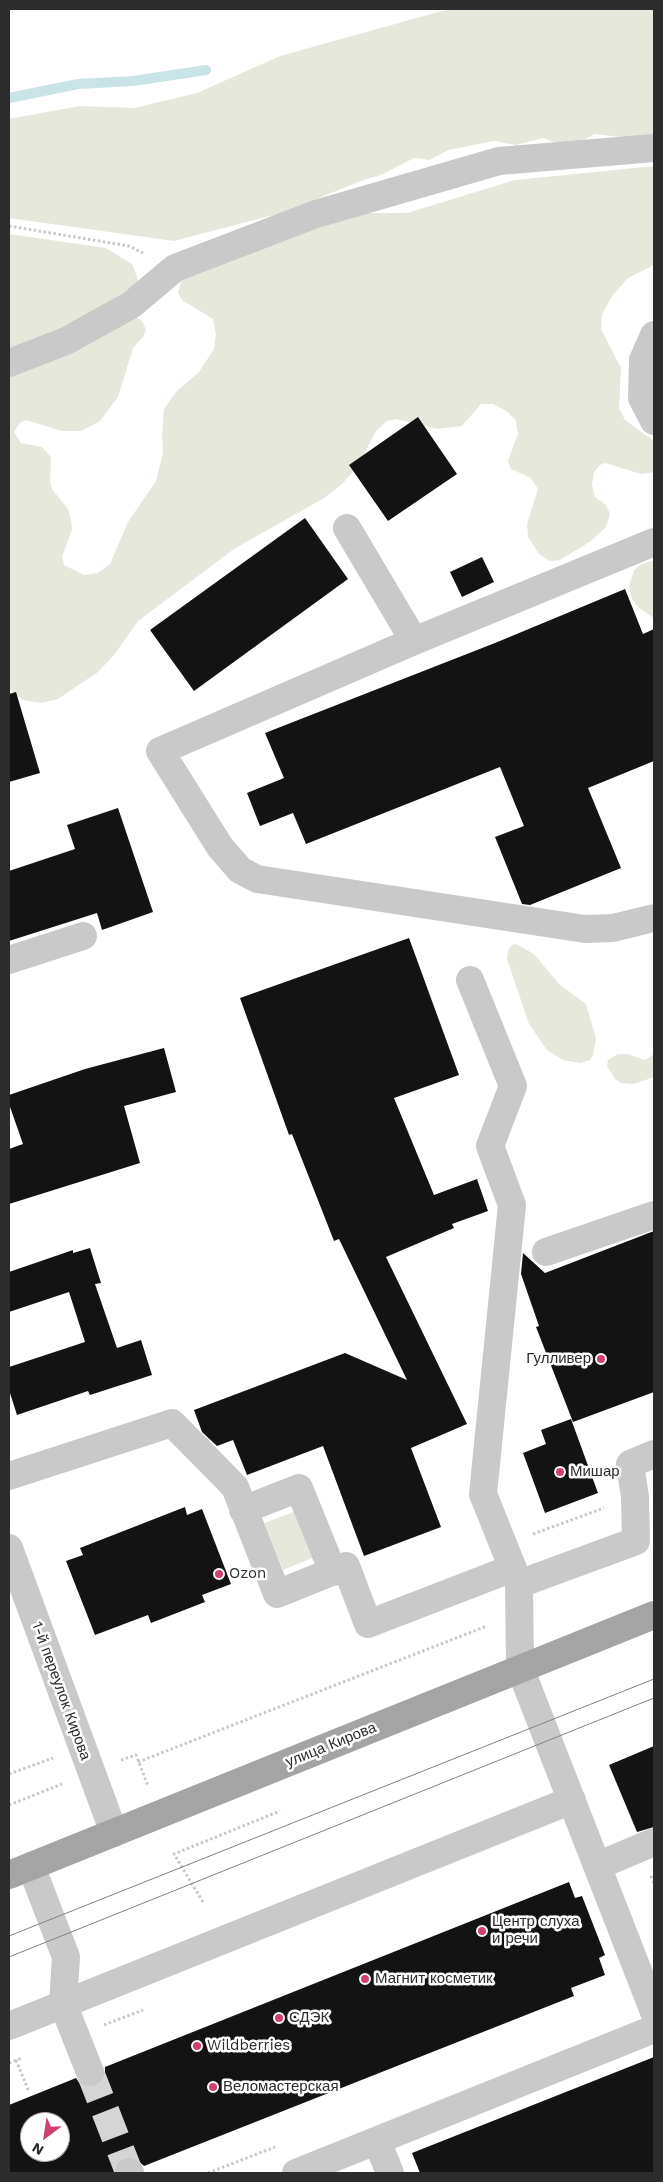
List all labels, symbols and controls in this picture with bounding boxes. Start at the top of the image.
place label: Гулливер [526,1350,591,1368]
marker: Гулливер [595,1353,607,1365]
place label: Мишар [570,1463,620,1481]
marker: Мишар [554,1466,566,1478]
place label: Ozon [229,1565,266,1583]
marker: Ozon [213,1568,225,1580]
street label: 1-й переулок Кирова [28,1619,94,1763]
street label: улица Кирова [283,1719,379,1771]
place label: Центр слуха и речи [492,1913,579,1948]
marker: Центр слуха и речи [476,1925,488,1937]
place label: Магнит косметик [375,1970,493,1988]
marker: Магнит косметик [359,1973,371,1985]
place label: СДЭК [289,2009,329,2027]
marker: СДЭК [273,2012,285,2024]
place label: Wildberries [207,2037,290,2055]
marker: Wildberries [191,2040,203,2052]
place label: Веломастерская [223,2078,339,2096]
marker: Веломастерская [207,2081,219,2093]
north arrow [20,2112,70,2162]
text: N [29,2139,46,2159]

